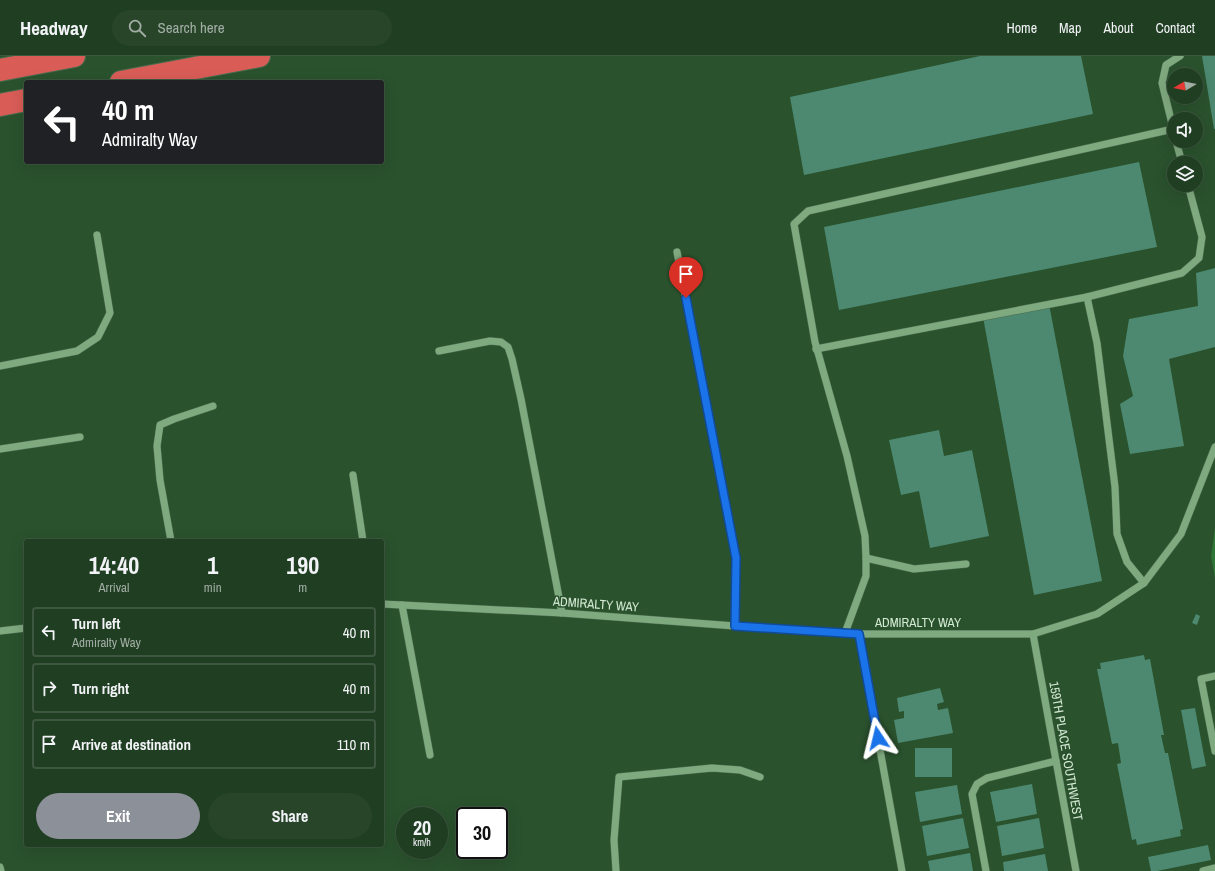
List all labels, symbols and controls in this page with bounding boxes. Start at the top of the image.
search box [112,10,392,46]
text: Headway [20,15,88,41]
icon: search [126,17,148,39]
text: Search here [158,17,225,38]
text: Home [1006,19,1037,37]
text: Map [1059,19,1081,37]
text: About [1103,19,1133,37]
text: Contact [1155,19,1195,37]
north arrow [1167,68,1203,104]
map controls [1167,68,1203,192]
text: 40 m [102,91,154,129]
icon: left [36,96,88,148]
button: sound [1167,112,1203,148]
text: Admiralty Way [102,127,197,152]
button: layers [1167,156,1203,192]
pin [669,257,703,298]
icon: arrive [675,263,697,285]
text: 14:40 [89,549,139,581]
text: 1 [207,549,218,581]
text: 190 [286,549,319,581]
text: Arrival [99,579,129,596]
text: min [204,579,222,596]
text: m [298,579,307,596]
street label: ADMIRALTY WAY [551,592,640,615]
text: Turn left [72,613,120,634]
street label: ADMIRALTY WAY [874,614,961,631]
icon: left [38,621,60,643]
text: 40 m [343,622,370,643]
text: Admiralty Way [72,634,141,651]
icon: right [38,677,60,699]
text: Turn right [72,678,129,699]
text: 40 m [343,678,370,699]
street label: 159TH PLACE SOUTHWEST [1045,680,1087,822]
position arrow [857,717,899,759]
icon: arrive [38,733,60,755]
text: Arrive at destination [72,734,191,755]
text: 110 m [337,734,370,755]
button: Exit [36,793,200,839]
button: Share [208,793,372,839]
speed limit sign: 30 [456,807,508,859]
text: 20 [413,814,431,841]
text: km/h [413,836,431,849]

